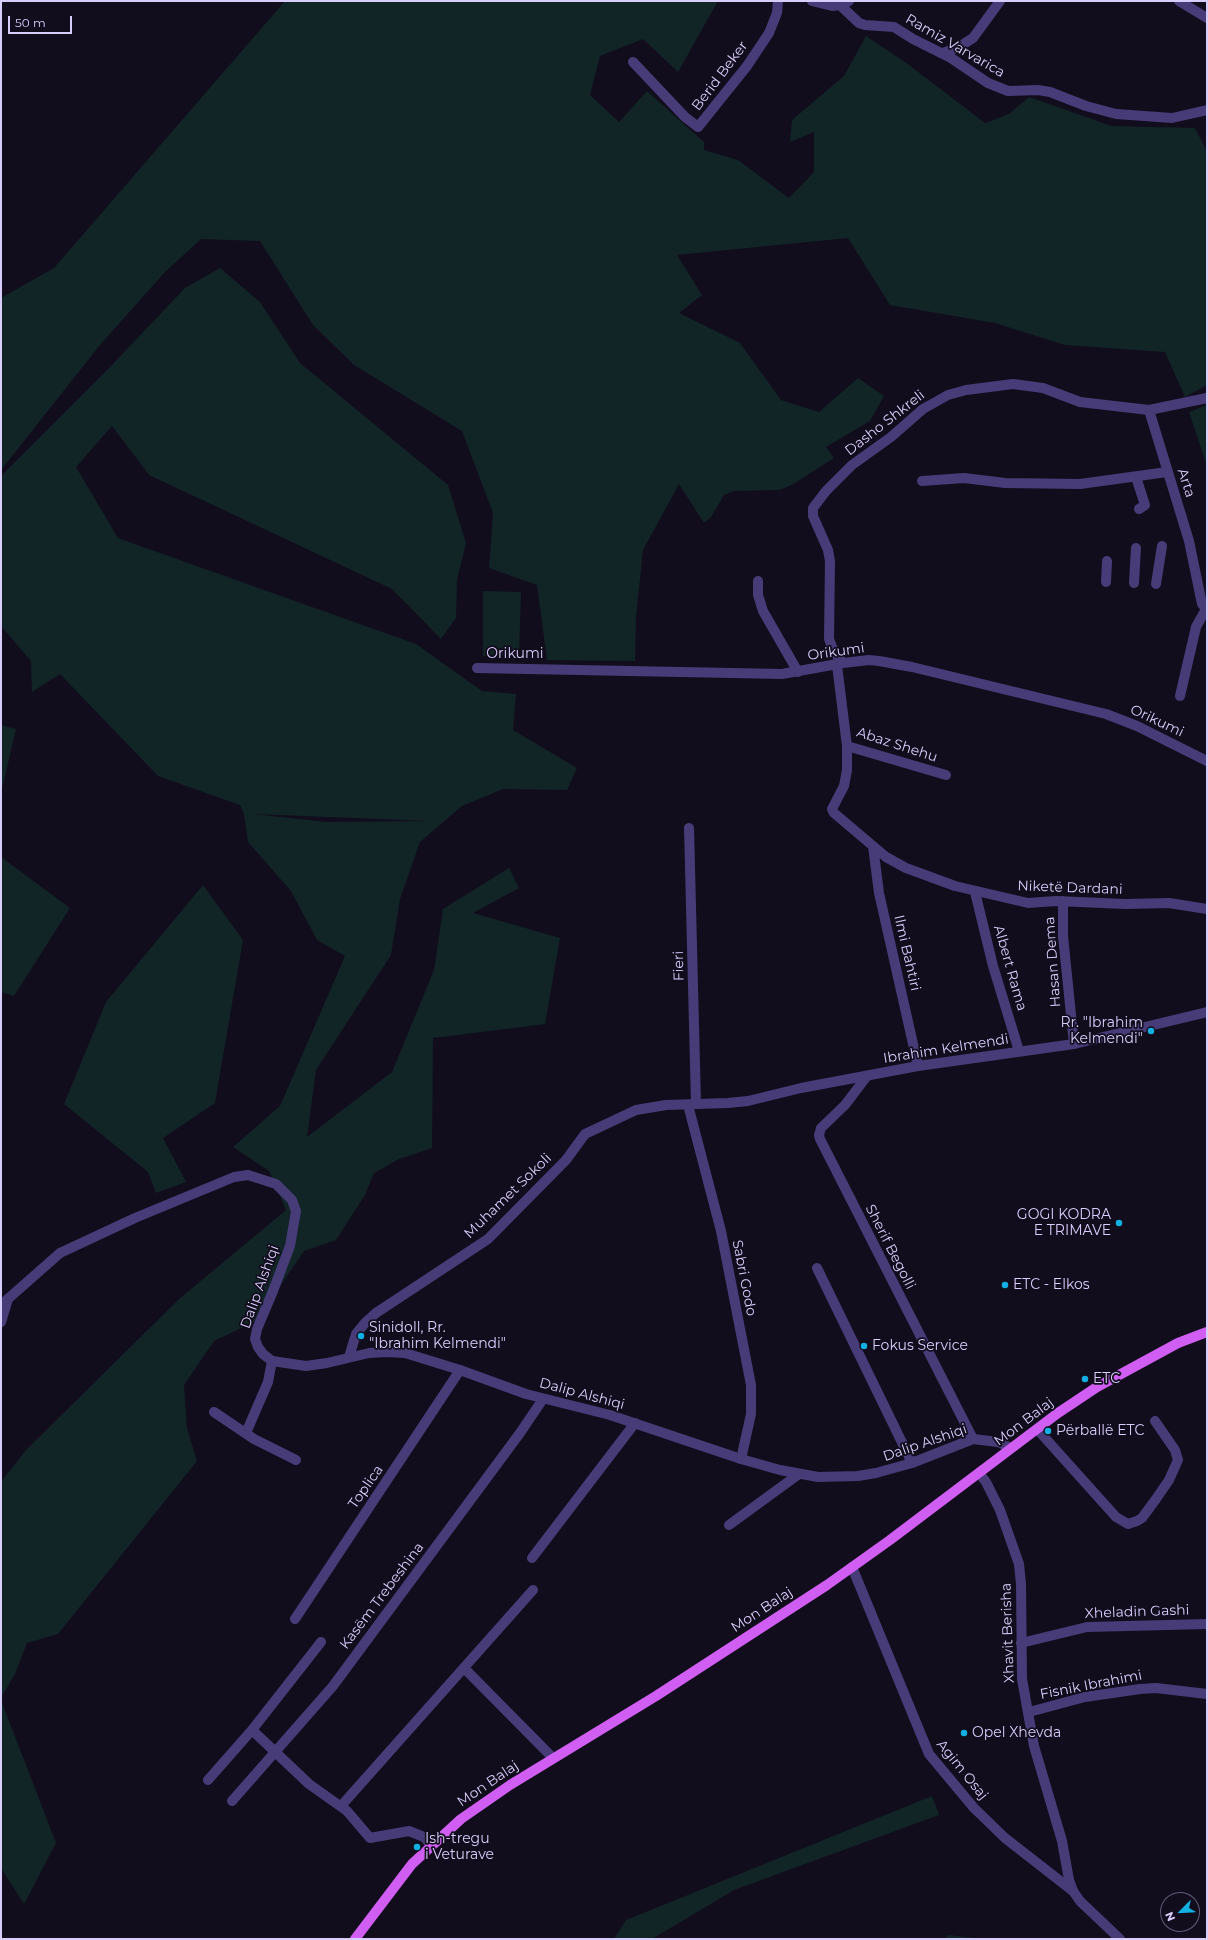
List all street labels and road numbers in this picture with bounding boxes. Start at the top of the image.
street label: Ramiz Varvarica [902,11,1008,81]
street label: Berid Beker [688,38,752,114]
street label: Dasho Shkreli [842,387,928,459]
street label: Arta [1173,466,1199,500]
street label: Orikumi [806,640,866,664]
street label: Orikumi [486,646,544,662]
street label: Orikumi [1127,701,1187,741]
street label: Abaz Shehu [854,724,940,766]
street label: Niketë Dardani [1017,878,1123,898]
street label: Ilmi Bahtiri [890,913,924,993]
street label: Hasan Dema [1041,916,1065,1008]
street label: Albert Rama [990,923,1030,1013]
street label: Fieri [670,951,688,981]
street label: Ibrahim Kelmendi [882,1031,1010,1067]
street label: Muhamet Sokoli [461,1150,555,1242]
street label: Sherif Begolli [861,1202,919,1292]
street label: Sabri Godo [728,1239,760,1317]
street label: Dalip Alshiqi [237,1243,283,1331]
street label: Dalip Alshiqi [537,1375,627,1413]
street label: Mon Balaj [991,1394,1057,1450]
street label: Dalip Alshiqi [881,1421,969,1465]
street label: Toplica [345,1462,387,1512]
street label: Kasëm Trebeshina [336,1539,428,1653]
street label: Xhavit Berisha [998,1583,1018,1683]
street label: Mon Balaj [728,1584,796,1636]
street label: Xheladin Gashi [1084,1602,1190,1622]
street label: Fisnik Ibrahimi [1039,1667,1143,1703]
street label: Agim Osaj [933,1737,991,1803]
street label: Mon Balaj [454,1757,522,1811]

